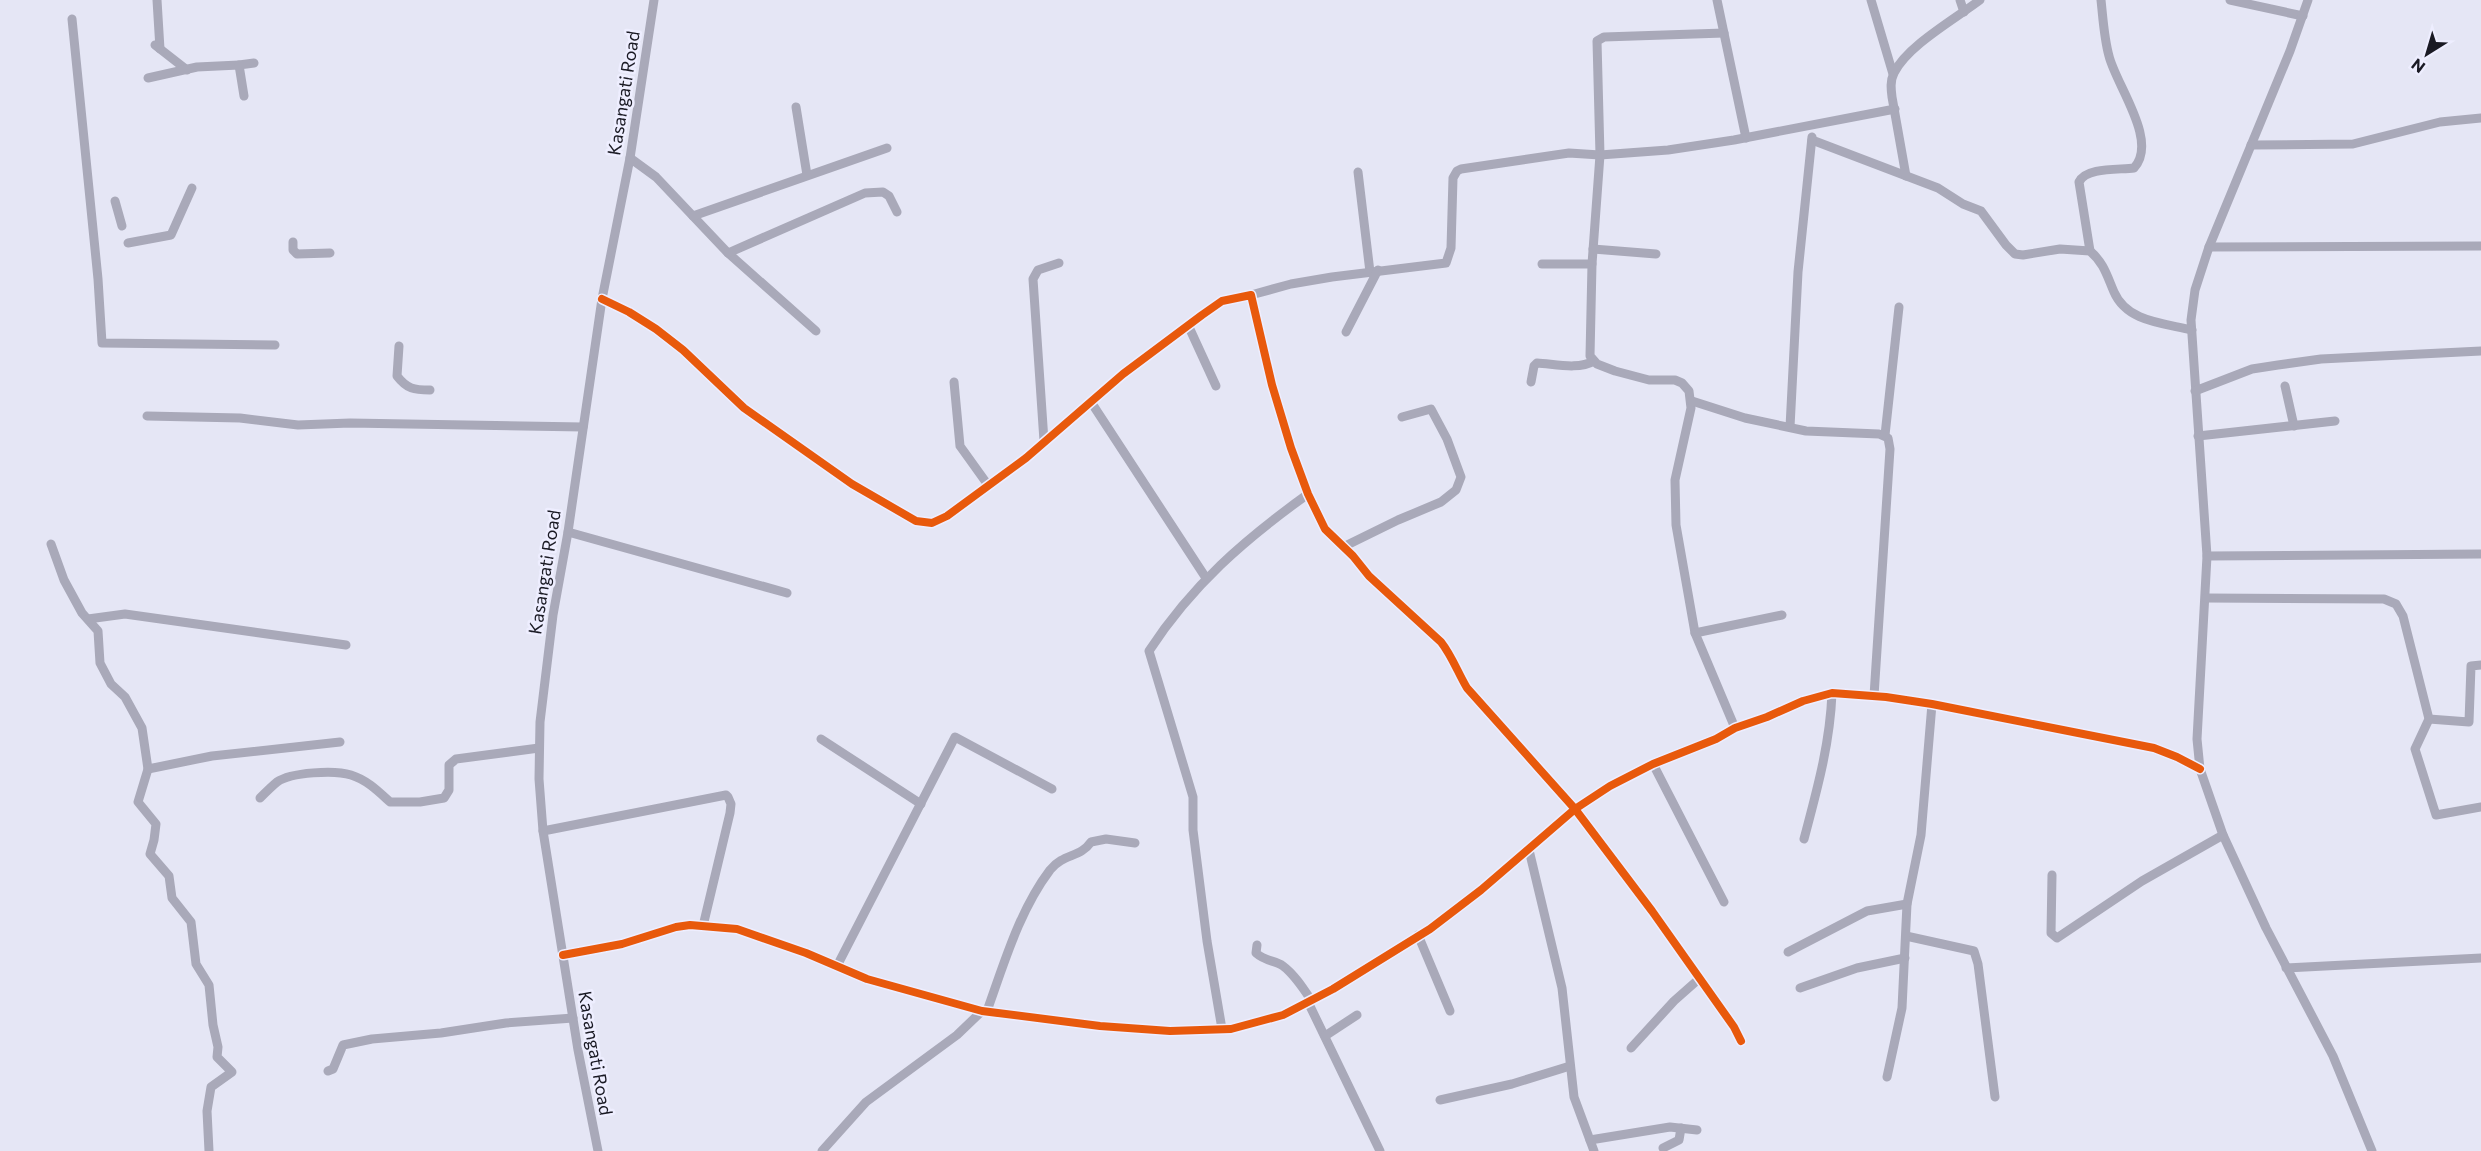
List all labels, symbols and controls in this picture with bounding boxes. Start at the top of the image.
north arrow [2397,24,2457,84]
street label: Kasangati Road [602,29,644,157]
text: N [2407,55,2428,78]
street label: Kasangati Road [523,508,565,636]
street label: Kasangati Road [574,989,618,1117]

